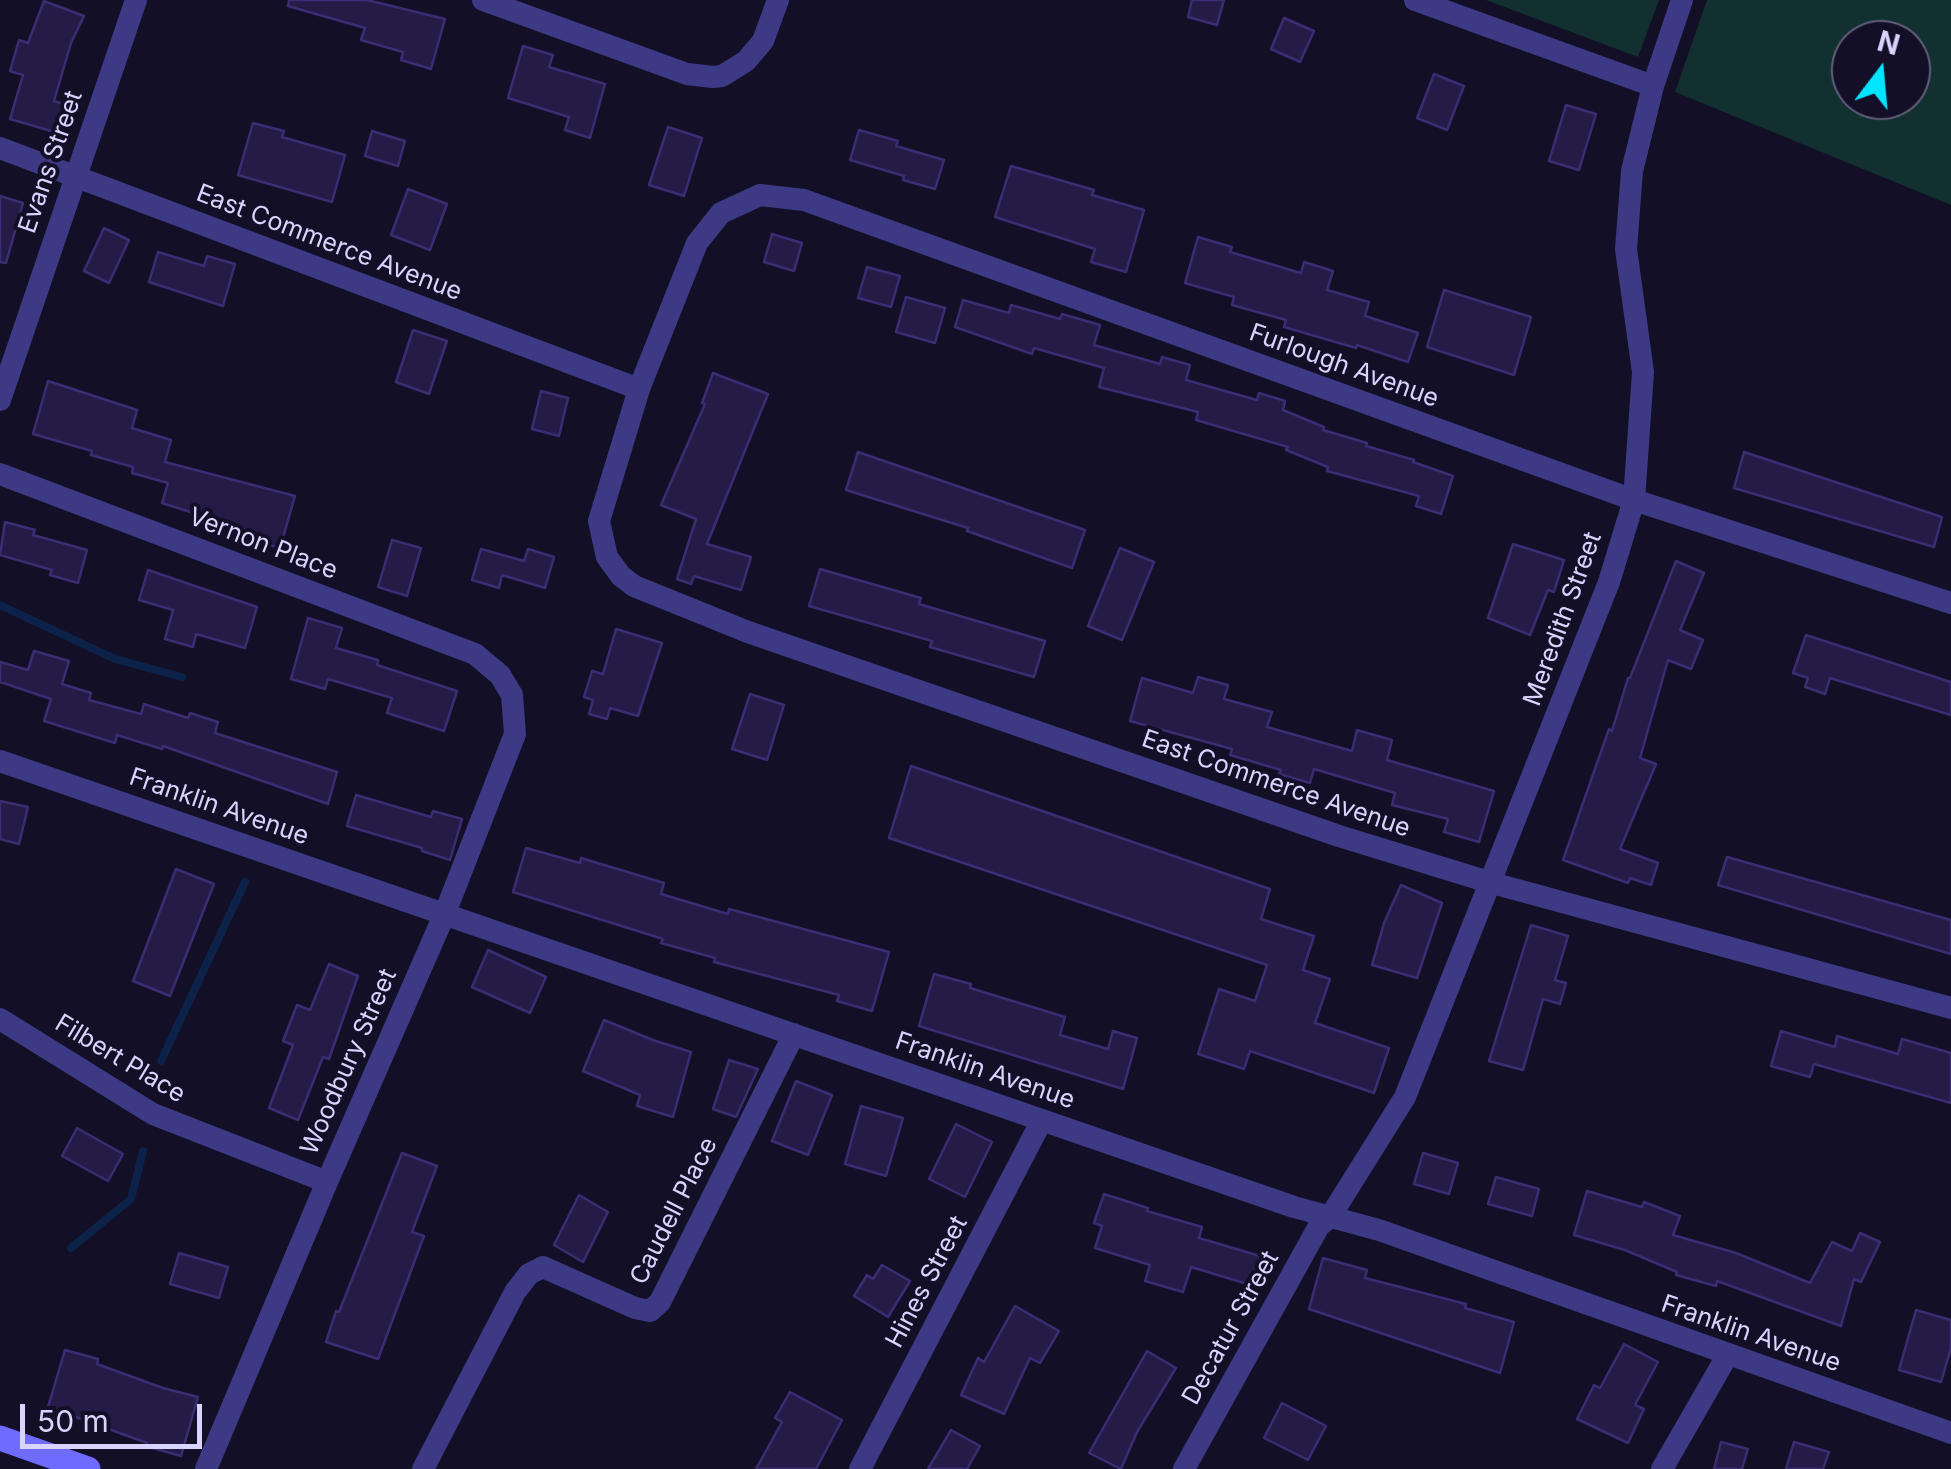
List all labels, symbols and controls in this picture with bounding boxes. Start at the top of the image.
north arrow [1831,20,1931,120]
text: N [1874,24,1904,62]
street label: Evans Street [13,87,89,237]
street label: East Commerce Avenue [192,179,466,307]
street label: Furlough Avenue [1245,318,1443,414]
street label: Vernon Place [184,502,342,586]
street label: Meredith Street [1518,528,1608,710]
street label: East Commerce Avenue [1138,724,1414,844]
street label: Franklin Avenue [125,762,313,852]
street label: Woodbury Street [295,964,403,1160]
street label: Filbert Place [49,1008,191,1110]
street label: Franklin Avenue [891,1026,1079,1116]
street label: Caudell Place [624,1132,724,1290]
street label: Hines Street [880,1211,974,1353]
street label: Decatur Street [1176,1246,1286,1410]
street label: Franklin Avenue [1657,1289,1845,1379]
scale bar [25,1384,208,1446]
text: 50 m [37,1403,109,1439]

